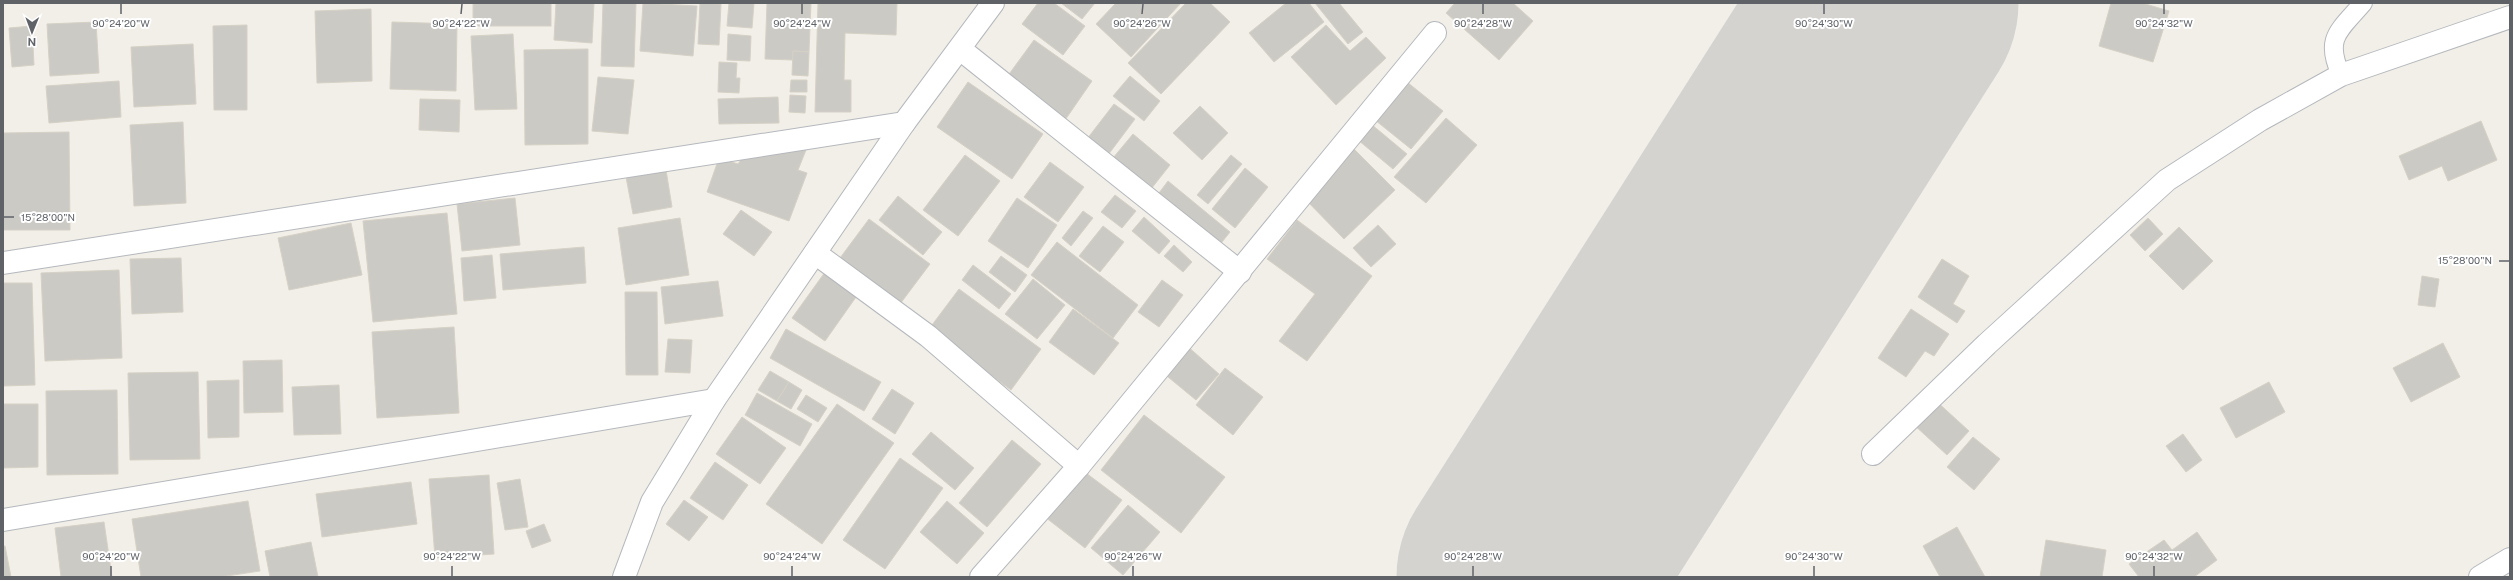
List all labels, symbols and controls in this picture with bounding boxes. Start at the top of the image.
north arrow [12,12,52,52]
text: 90°24'20"W [92,17,150,29]
text: 90°24'22"W [432,17,490,29]
text: 90°24'24"W [773,17,831,29]
text: 90°24'26"W [1113,17,1171,29]
text: 90°24'28"W [1454,17,1512,29]
text: 90°24'30"W [1795,17,1853,29]
text: 90°24'32"W [2135,17,2193,29]
text: N [27,36,36,48]
text: 15°28'00"N [21,211,75,223]
text: 15°28'00"N [2438,254,2492,266]
text: 90°24'20"W [82,550,140,562]
text: 90°24'22"W [423,550,481,562]
text: 90°24'24"W [763,550,821,562]
text: 90°24'26"W [1104,550,1162,562]
text: 90°24'28"W [1444,550,1502,562]
text: 90°24'30"W [1785,550,1843,562]
text: 90°24'32"W [2125,550,2183,562]

